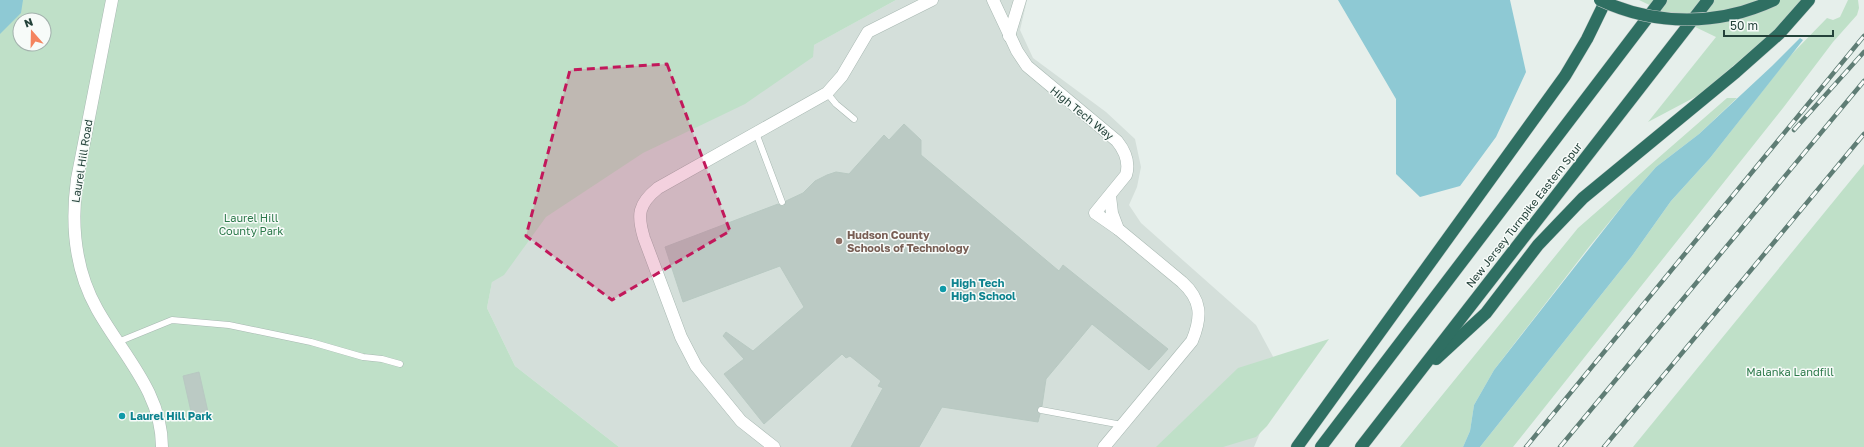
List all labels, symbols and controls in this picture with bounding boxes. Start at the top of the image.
north arrow [12,12,52,52]
scale bar [1724,12,1833,38]
text: N [22,15,35,30]
text: 50 m [1730,18,1758,33]
street label: High Tech Way [1048,83,1117,142]
street label: Laurel Hill Road [69,118,95,203]
street label: New Jersey Turnpike Eastern Spur [1463,139,1585,290]
park label: Laurel Hill County Park [219,211,283,237]
place label: Hudson County Schools of Technology [847,228,969,254]
marker: Hudson County Schools of Technology [834,236,844,246]
place label: High Tech High School [951,276,1016,302]
marker: High Tech High School [938,284,948,294]
park label: Malanka Landfill [1746,365,1834,378]
place label: Laurel Hill Park [130,409,213,422]
marker: Laurel Hill Park [117,411,127,421]

